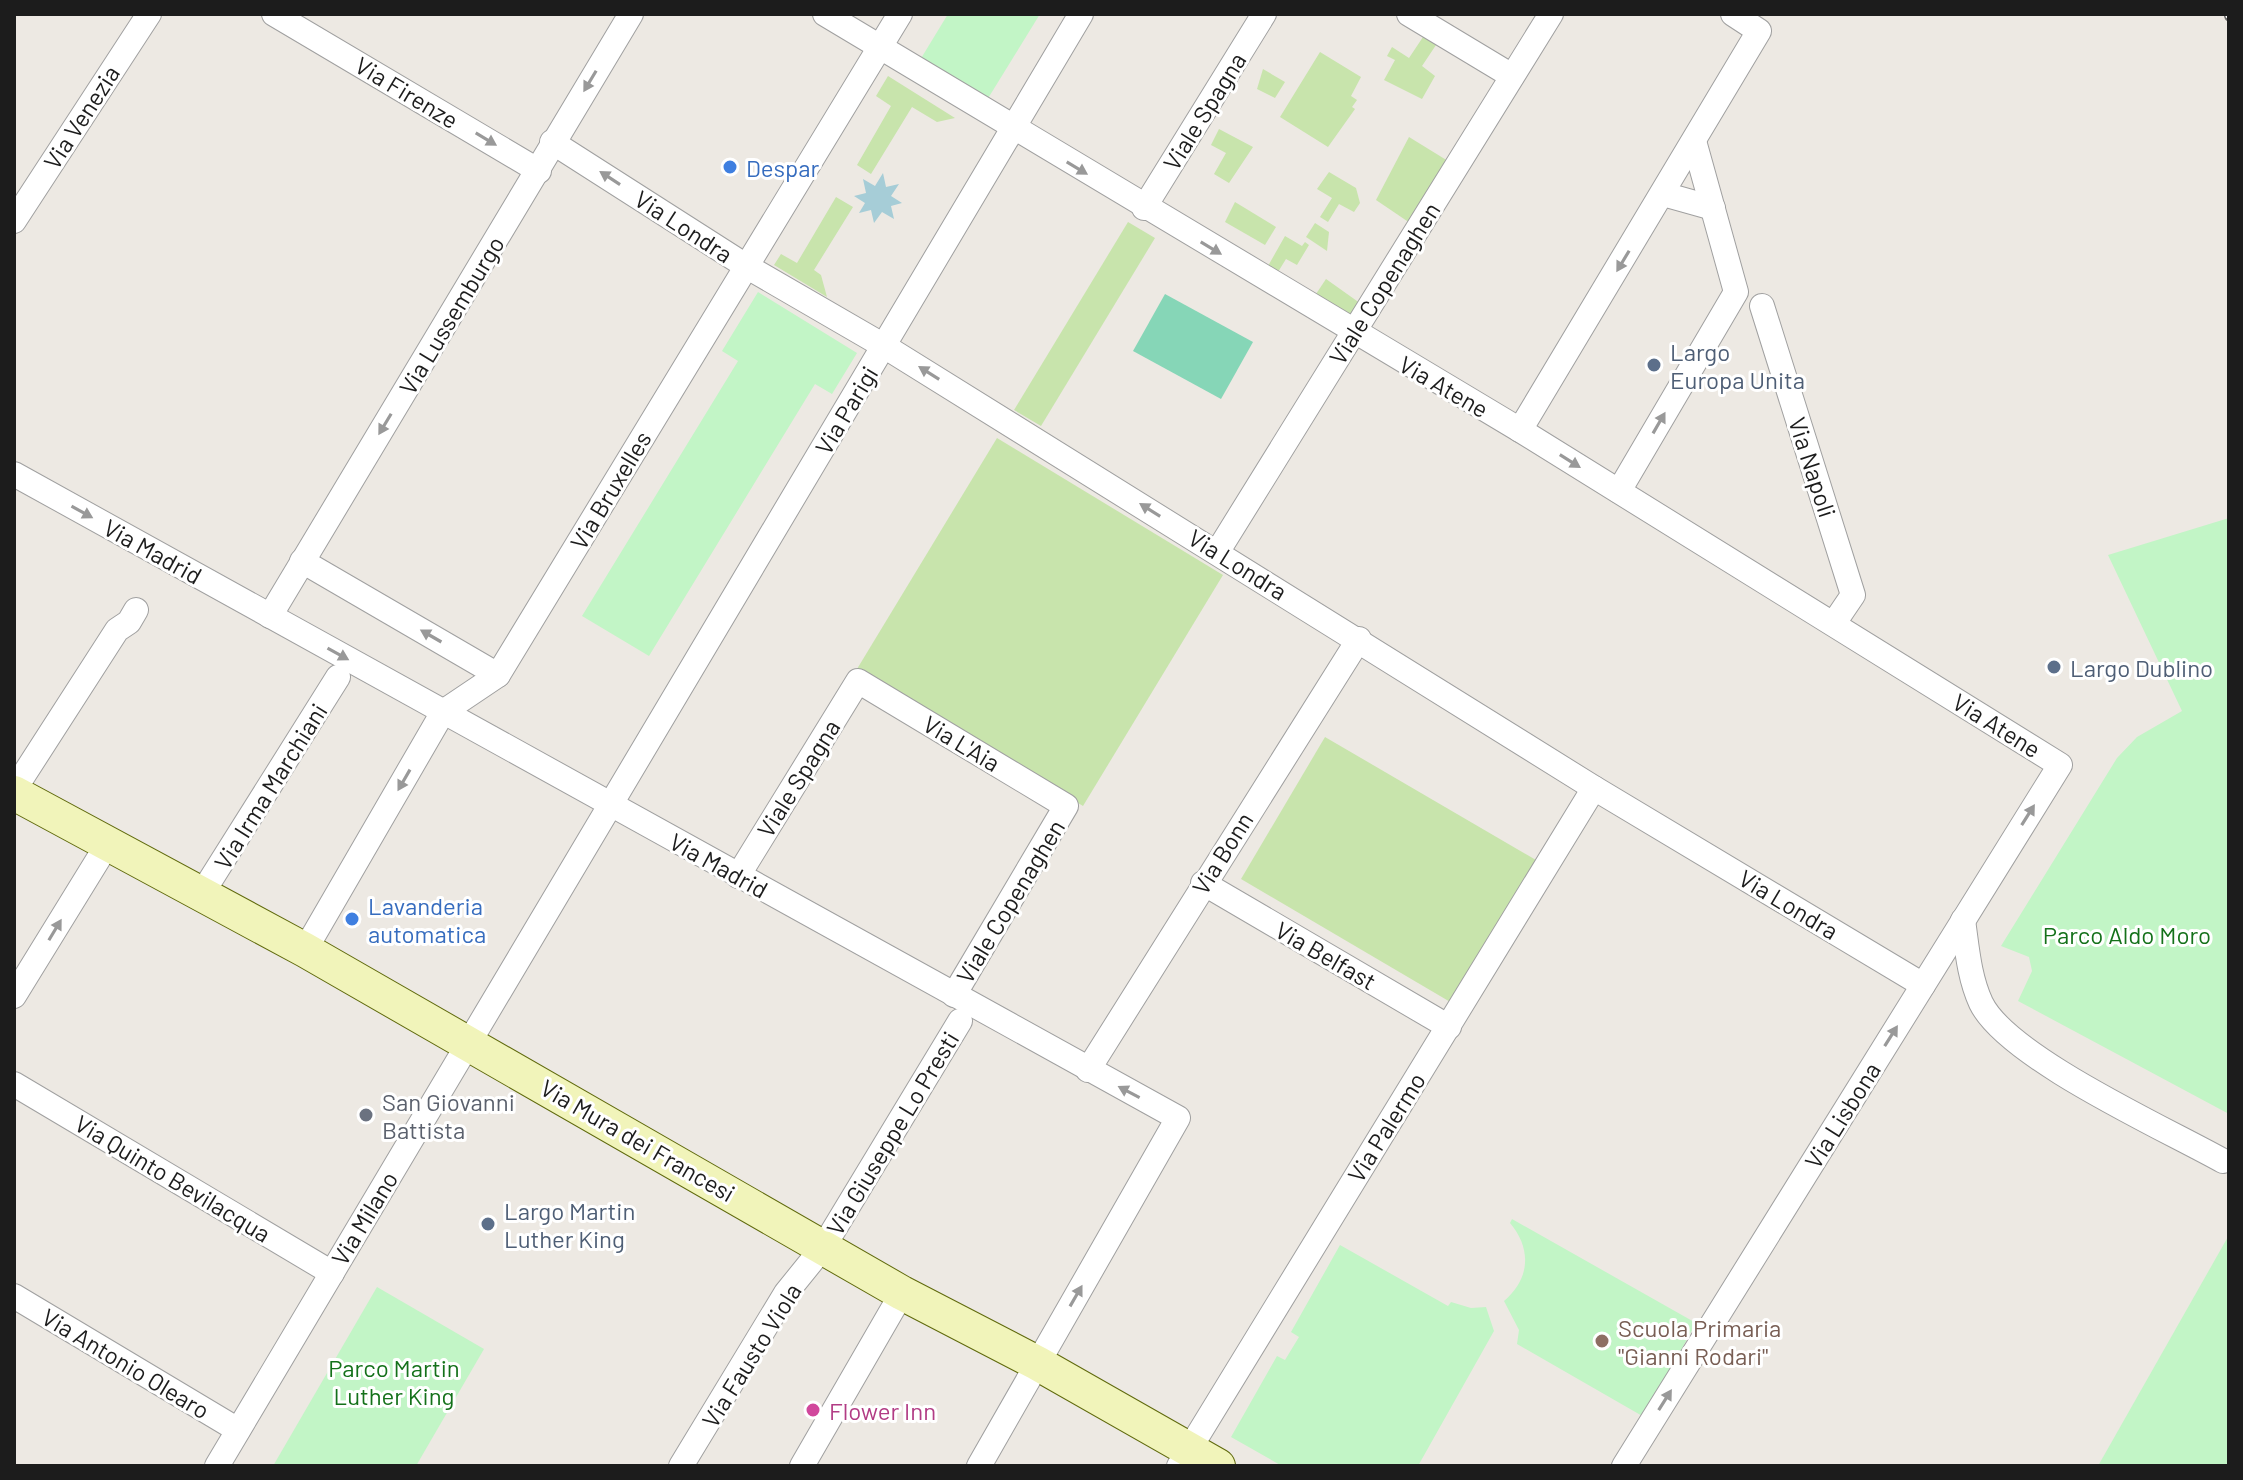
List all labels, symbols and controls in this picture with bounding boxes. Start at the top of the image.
street label: Viale Spagna [1156,47,1252,175]
street label: Via Firenze [350,50,464,134]
street label: Via Venezia [37,60,125,174]
one-way arrow [583,69,598,92]
one-way arrow [475,132,497,146]
place label: Despar [746,153,819,182]
marker: Despar [721,158,739,176]
one-way arrow [1066,161,1088,175]
one-way arrow [599,172,621,186]
street label: Via Londra [630,184,738,268]
street label: Viale Copenaghen [1323,197,1445,369]
street label: Via Lussemburgo [392,231,510,399]
one-way arrow [1200,241,1222,255]
one-way arrow [1616,250,1630,272]
place label: Largo Europa Unita [1670,337,1805,394]
street label: Via Atene [1394,349,1494,423]
marker: Largo Europa Unita [1645,356,1663,374]
street label: Via Parigi [808,361,884,459]
one-way arrow [918,367,940,381]
one-way arrow [1651,412,1665,435]
one-way arrow [379,413,393,435]
street label: Via Napoli [1783,413,1843,521]
street label: Via Bruxelles [563,426,657,554]
one-way arrow [1559,453,1580,468]
one-way arrow [1139,503,1161,517]
one-way arrow [71,505,93,519]
street label: Via Madrid [99,512,207,590]
street label: Via Londra [1183,522,1293,606]
one-way arrow [420,629,442,643]
one-way arrow [327,647,349,661]
place label: Largo Dublino [2070,653,2213,682]
marker: Largo Dublino [2045,658,2063,676]
street label: Via Atene [1948,687,2046,763]
street label: Via Irma Marchiani [207,698,333,874]
street label: Via L'Aia [918,709,1006,777]
street label: Viale Spagna [750,714,846,842]
one-way arrow [397,769,411,791]
one-way arrow [2021,805,2036,826]
street label: Via Bonn [1186,807,1258,899]
street label: Viale Copenaghen [950,814,1070,988]
street label: Via Madrid [665,826,773,904]
street label: Via Londra [1734,863,1844,945]
place label: Lavanderia automatica [368,891,486,948]
marker: Lavanderia automatica [343,910,361,928]
street label: Via Belfast [1271,915,1381,995]
one-way arrow [47,919,61,941]
park label: Parco Aldo Moro [2043,920,2211,949]
one-way arrow [1884,1025,1898,1047]
street label: Via Giuseppe Lo Presti [820,1026,964,1240]
street label: Via Lisbona [1798,1056,1886,1174]
street label: Via Palermo [1341,1067,1431,1187]
street label: Via Mura dei Francesi [536,1073,740,1207]
one-way arrow [1118,1085,1141,1099]
place label: San Giovanni Battista [382,1087,515,1144]
marker: San Giovanni Battista [357,1106,375,1124]
street label: Via Quinto Bevilacqua [70,1108,276,1248]
street label: Via Milano [325,1166,403,1270]
place label: Largo Martin Luther King [504,1196,635,1253]
marker: Largo Martin Luther King [479,1215,497,1233]
street label: Via Fausto Viola [695,1278,807,1432]
one-way arrow [1069,1284,1083,1307]
street label: Via Antonio Olearo [37,1302,215,1424]
place label: Scuola Primaria "Gianni Rodari" [1618,1313,1781,1370]
marker: Scuola Primaria "Gianni Rodari" [1593,1332,1611,1350]
park label: Parco Martin Luther King [328,1353,460,1410]
one-way arrow [1658,1389,1672,1411]
place label: Flower Inn [829,1396,936,1425]
marker: Flower Inn [804,1401,822,1419]

